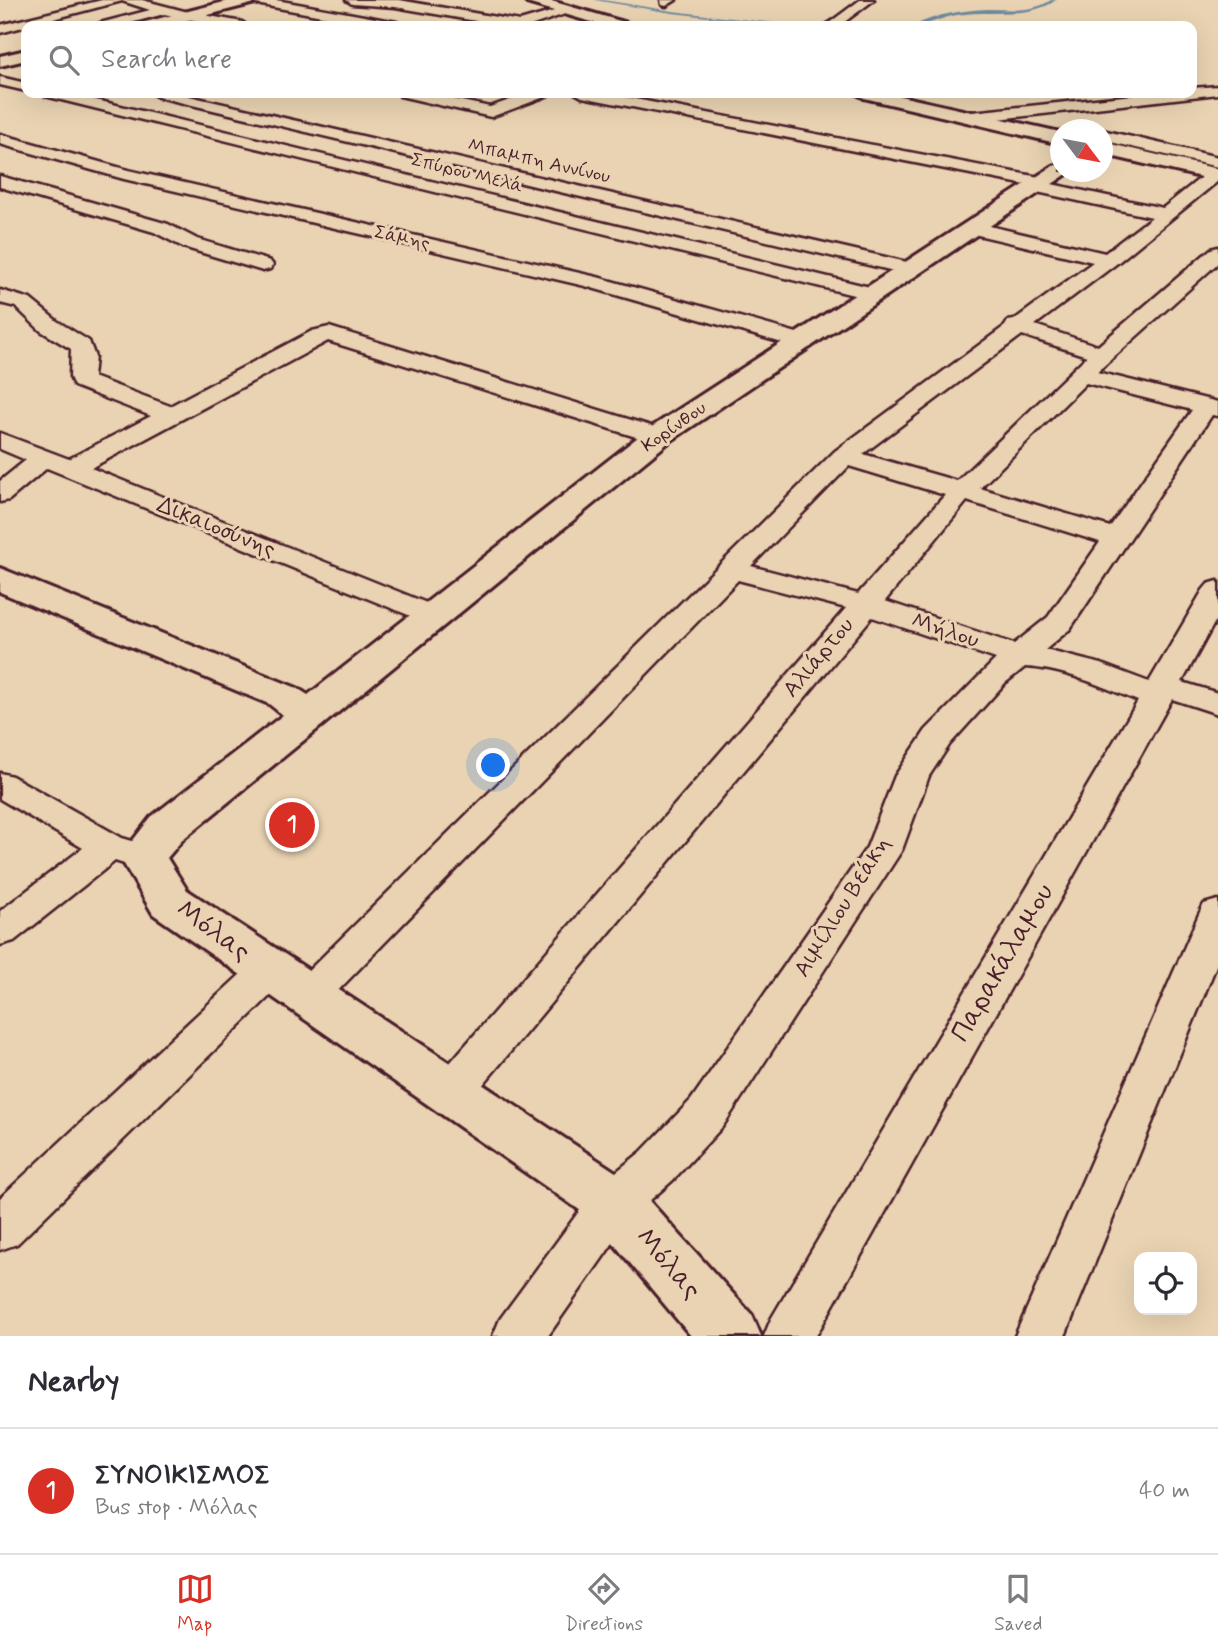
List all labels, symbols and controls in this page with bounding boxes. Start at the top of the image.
search box [21,21,1197,98]
icon: search [45,41,83,79]
text: Search here [101,43,232,77]
north arrow [1050,119,1113,182]
street label: Μπαμπη Αννίνου [465,132,613,190]
street label: Σπύρου Μελά [408,147,526,199]
street label: Σάμης [372,219,432,257]
street label: Κορίνθου [637,396,711,458]
street label: Δικαιοσύνης [152,491,280,565]
street label: Μήλου [907,606,983,656]
street label: Αλιάρτου [777,612,861,704]
your location [476,748,510,782]
pin: 1 [269,799,315,851]
street label: Αιμίλιου Βεάκη [788,831,898,983]
street label: Παρακάλαμου [943,877,1063,1049]
street label: Μόλας [168,891,258,971]
street label: Μόλας [627,1220,709,1308]
map controls [1134,1252,1197,1315]
button: locate [1134,1252,1197,1315]
text: Nearby [28,1362,119,1401]
text: ΣΥΝΟΙΚΙΣΜΟΣ [95,1459,270,1493]
text: 1 [46,1476,56,1506]
text: 40 m [1139,1476,1190,1506]
text: Bus stop · Μόλας [95,1493,258,1523]
tab: Map [176,1570,214,1637]
tab: Directions [565,1570,643,1637]
tab: Saved [994,1570,1042,1637]

